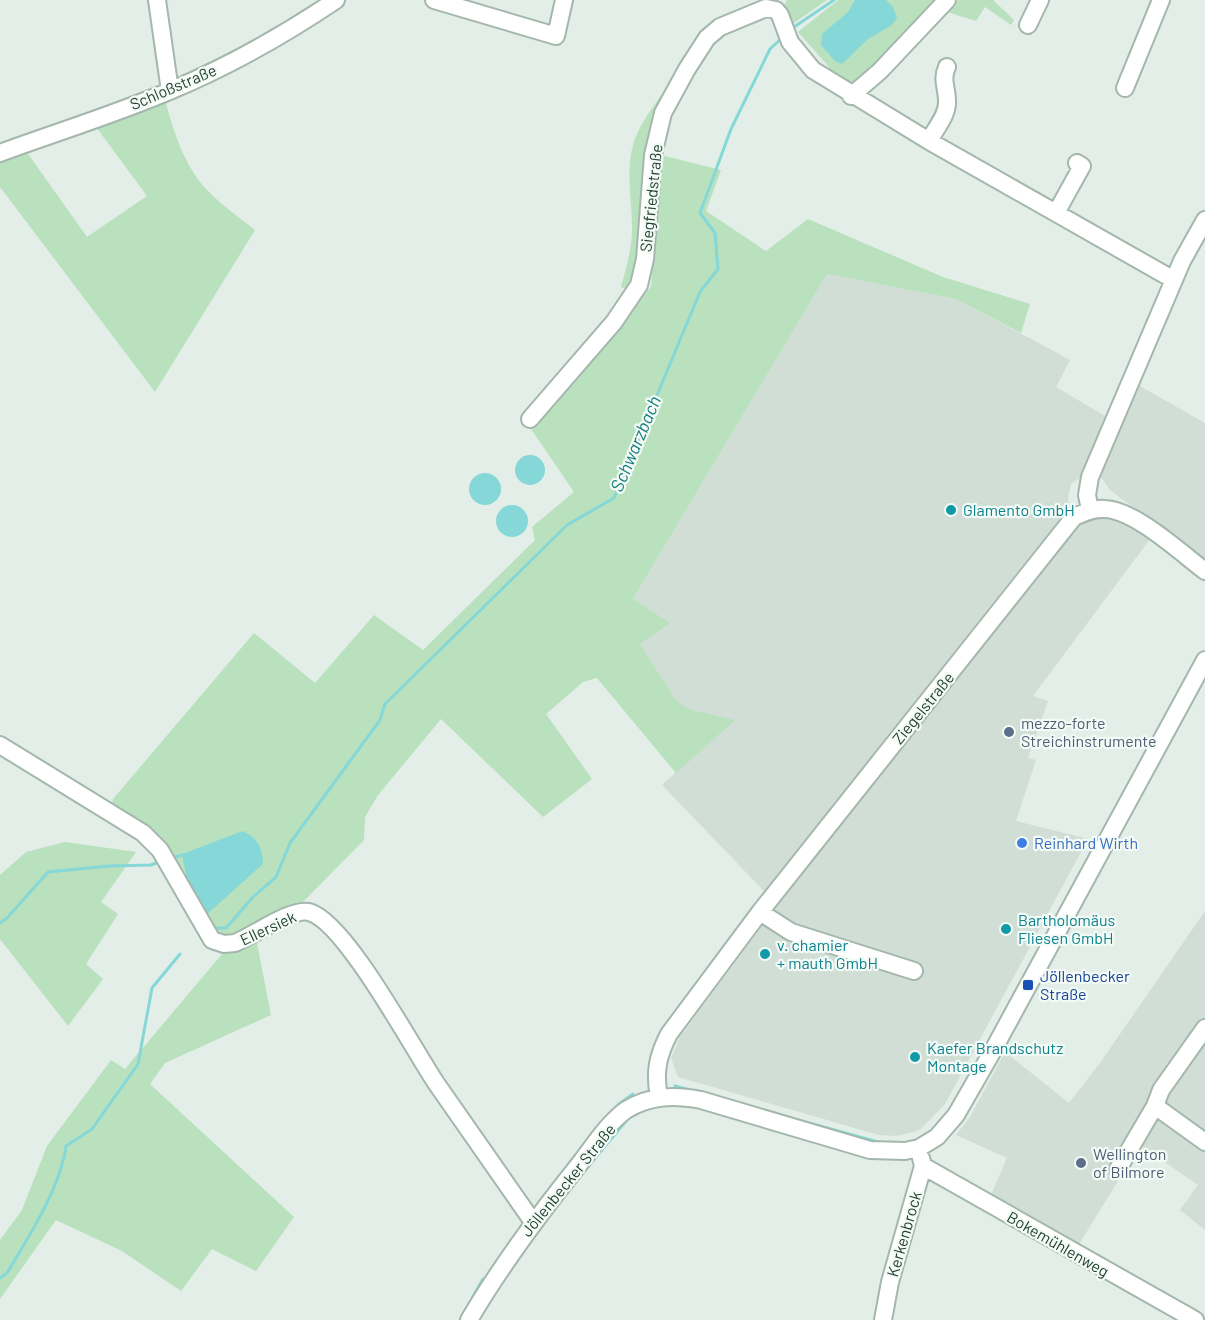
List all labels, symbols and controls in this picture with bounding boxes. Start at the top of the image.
street label: Schloßstraße [127,60,219,113]
street label: Siegfriedstraße [635,143,666,253]
water label: Schwarzbach [605,392,665,495]
place label: Glamento GmbH [963,500,1075,519]
marker: Glamento GmbH [944,503,958,517]
street label: Ziegelstraße [888,668,957,748]
place label: mezzo-forte Streichinstrumente [1021,713,1156,750]
marker: mezzo-forte Streichinstrumente [1002,725,1016,739]
place label: Reinhard Wirth [1034,833,1138,852]
marker: Reinhard Wirth [1015,836,1029,850]
street label: Ellersiek [237,906,299,949]
place label: Bartholomäus Fliesen GmbH [1018,910,1115,947]
marker: Bartholomäus Fliesen GmbH [999,922,1013,936]
place label: v. chamier + mauth GmbH [777,935,878,972]
marker: v. chamier + mauth GmbH [758,947,772,961]
place label: Jöllenbecker Straße [1040,966,1130,1003]
marker: Jöllenbecker Straße [1021,978,1035,992]
place label: Kaefer Brandschutz Montage [927,1038,1063,1075]
marker: Kaefer Brandschutz Montage [908,1050,922,1064]
street label: Jöllenbecker Straße [516,1119,619,1240]
place label: Wellington of Bilmore [1093,1144,1166,1181]
marker: Wellington of Bilmore [1074,1156,1088,1170]
street label: Kerkenbrock [882,1189,925,1279]
street label: Bokemühlenweg [1004,1207,1113,1280]

